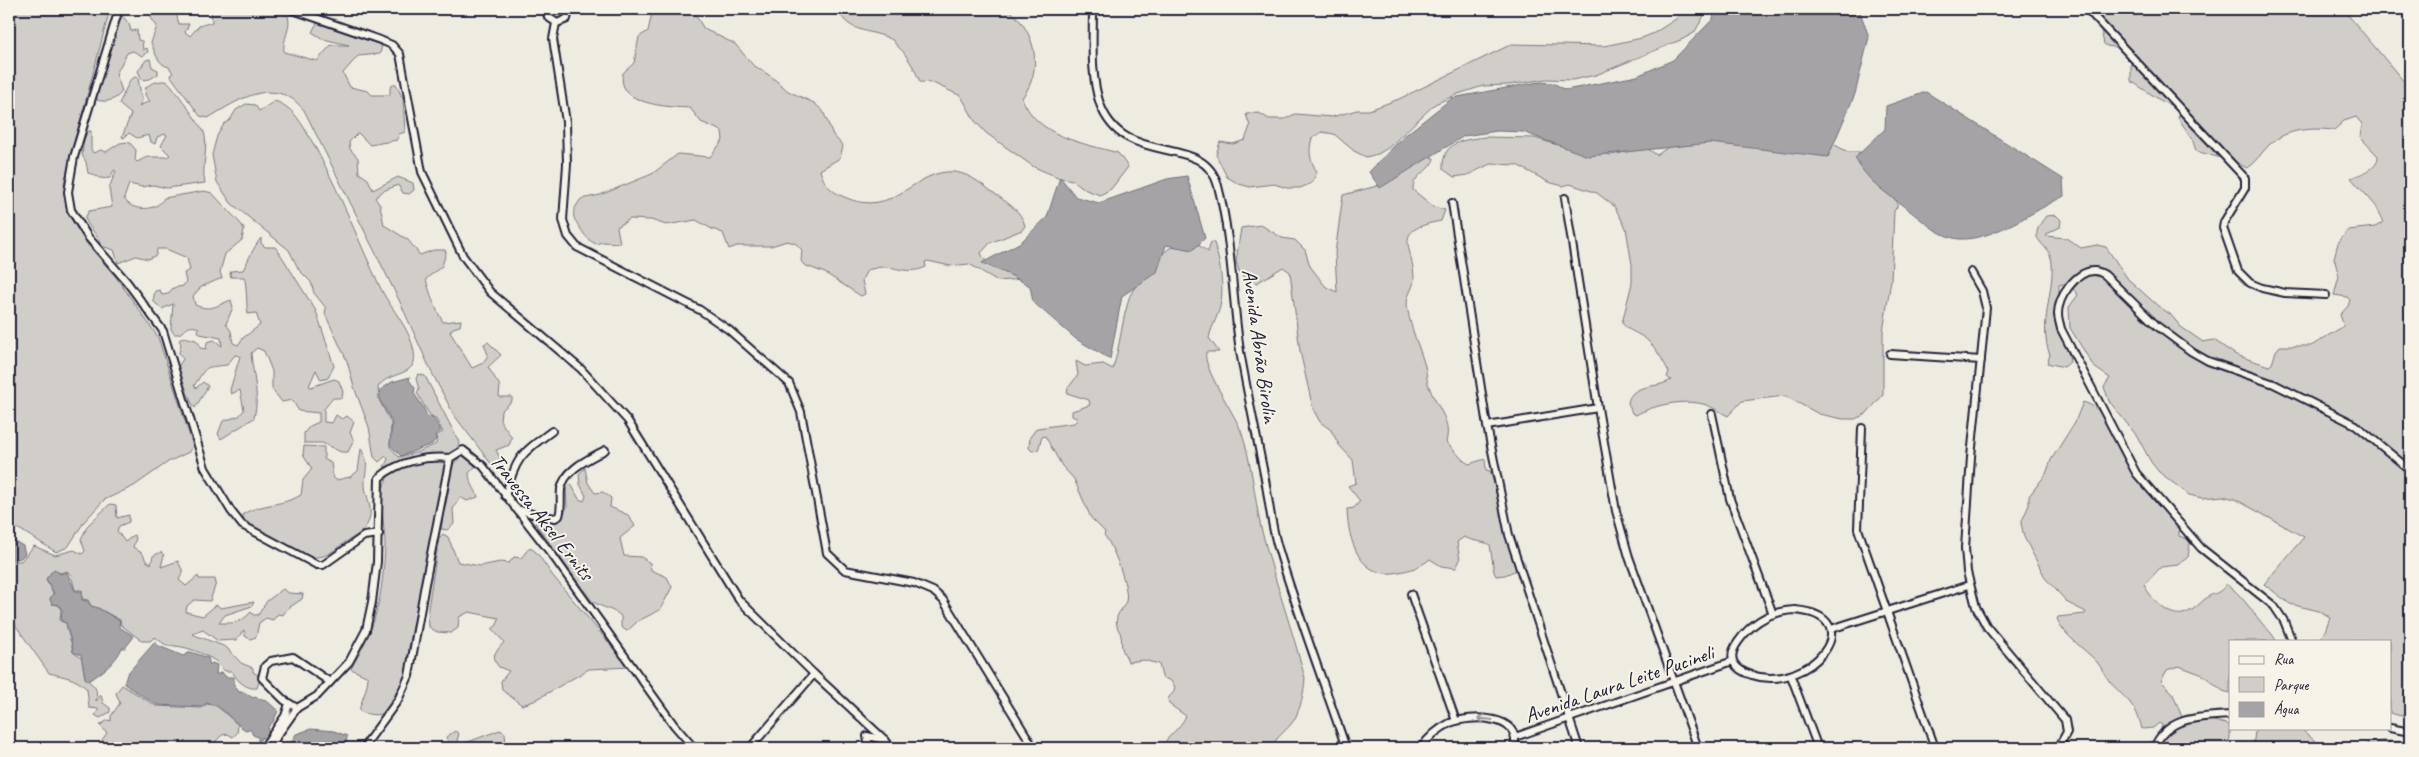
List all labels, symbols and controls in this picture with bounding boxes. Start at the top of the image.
street label: Avenida Abrão Birolin [1236,267,1284,426]
street label: Travessa Aksel Ernits [484,448,601,587]
street label: Avenida Laura Leite Pucineli [1521,638,1720,729]
legend [2229,640,2392,730]
text: Rua [2274,650,2294,669]
text: Parque [2274,676,2310,695]
text: Água [2274,700,2299,719]
one-way arrow [1478,714,1494,724]

